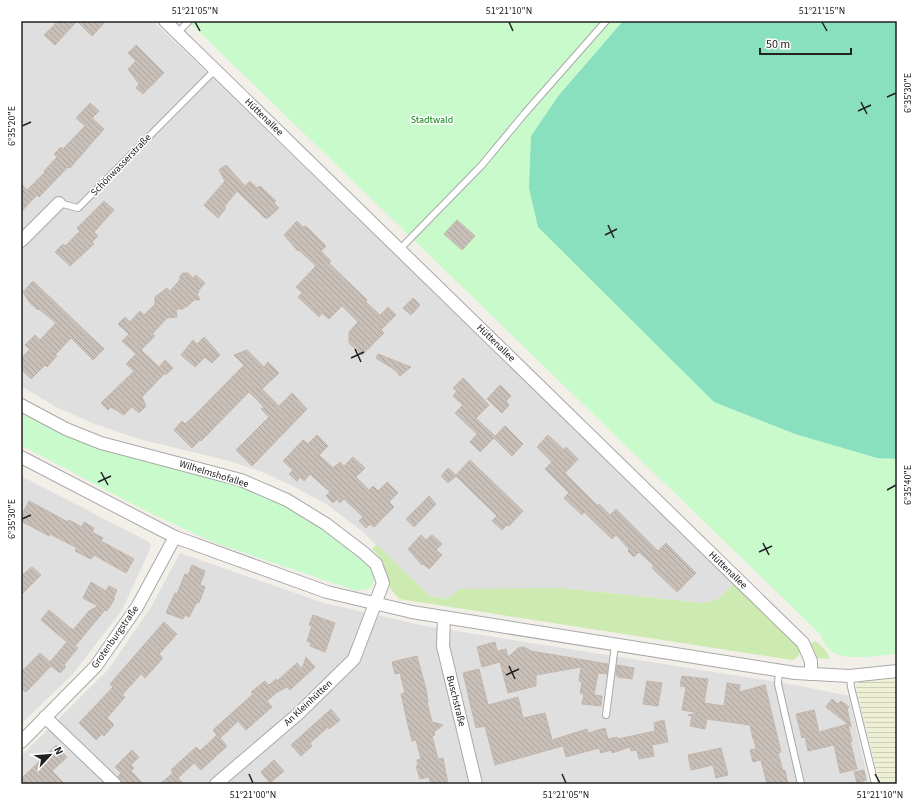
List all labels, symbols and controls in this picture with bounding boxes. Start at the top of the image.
text: 51°21'05"N [172,4,218,18]
text: 51°21'10"N [486,4,532,18]
text: 51°21'15"N [799,4,845,18]
scale bar [760,30,851,56]
text: 50 m [766,36,790,53]
text: 6°35'30"E [901,73,915,113]
street label: Hüttenallee [242,95,286,139]
text: 6°35'20"E [5,106,19,146]
park label: Stadtwald [411,113,453,127]
street label: Schönwasserstraße [88,131,154,199]
street label: Hüttenallee [474,321,518,365]
street label: Wilhelmshofallee [178,457,250,491]
text: 6°35'40"E [901,465,915,505]
text: 6°35'30"E [5,499,19,539]
street label: Hüttenallee [706,548,750,592]
street label: Grotenburgstraße [88,603,142,671]
street label: Buschstraße [443,674,469,728]
street label: An Kleinhütten [281,677,335,729]
north arrow [30,735,70,775]
text: N [50,744,67,757]
text: 51°21'00"N [230,788,276,802]
text: 51°21'05"N [543,788,589,802]
text: 51°21'10"N [857,788,903,802]

